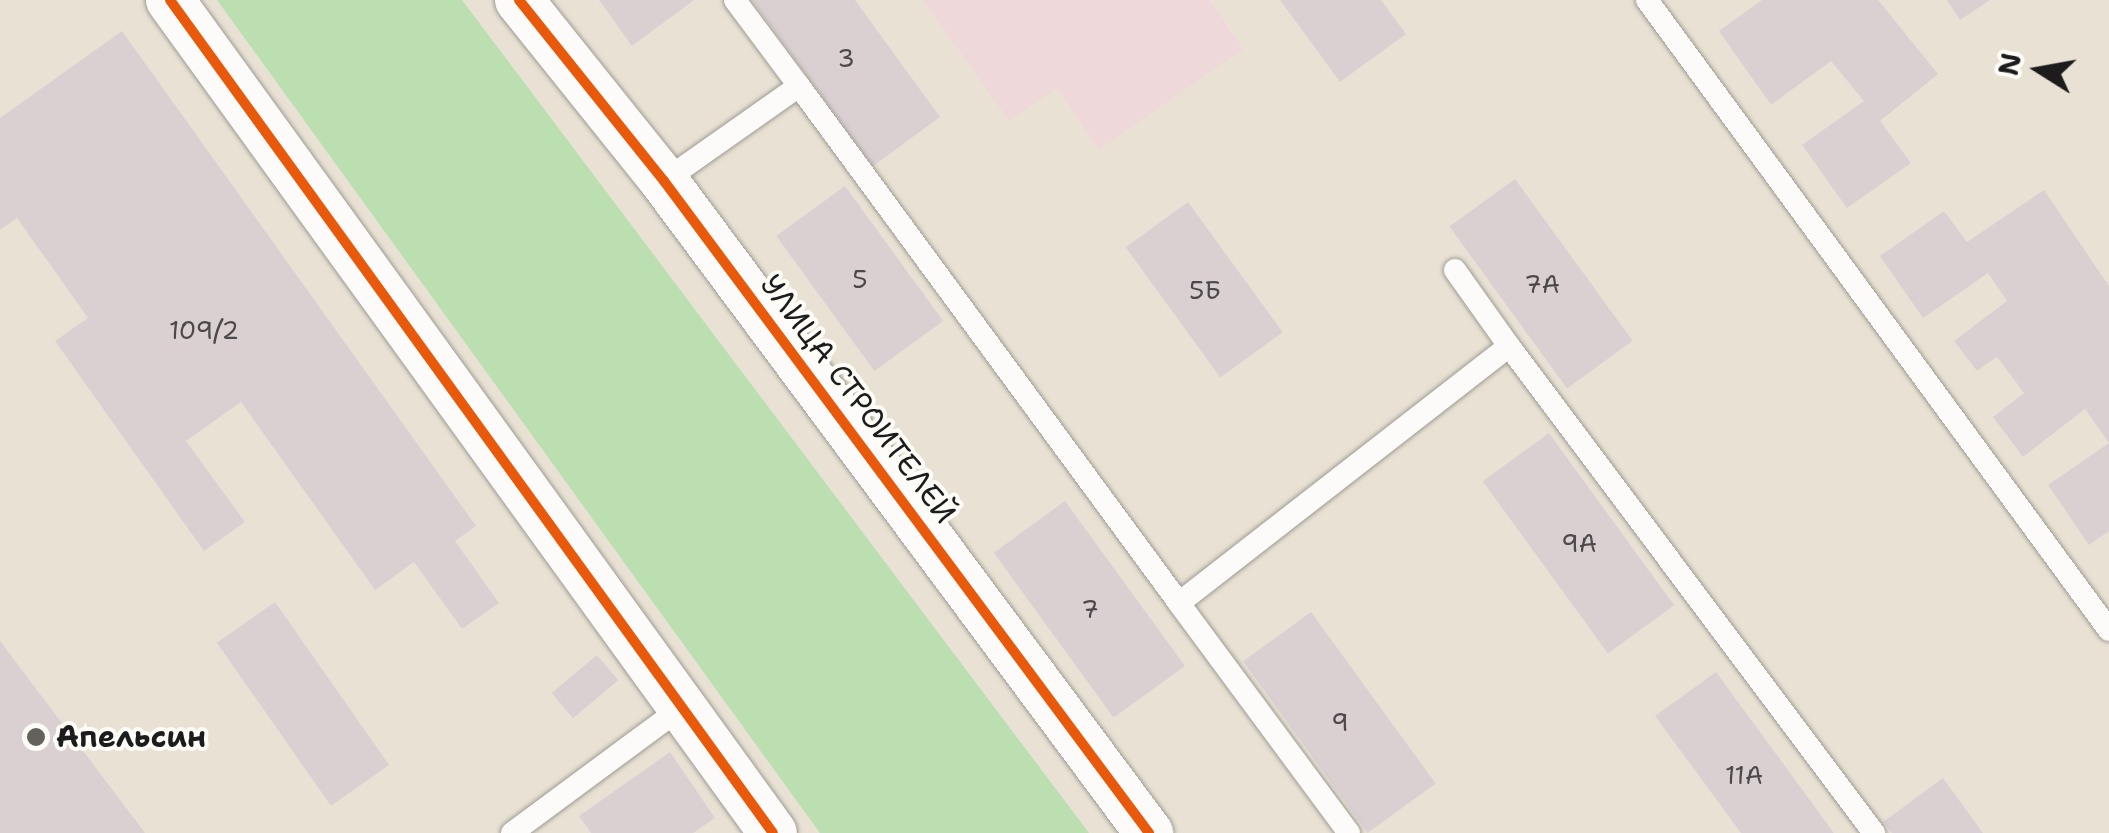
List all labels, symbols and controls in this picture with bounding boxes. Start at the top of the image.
north arrow [1989,20,2089,120]
house number: 3 [837,43,855,73]
text: N [1989,50,2030,79]
house number: 5 [852,264,868,294]
street label: УЛИЦА СТРОИТЕЛЕЙ [753,268,963,530]
house number: 7А [1524,269,1560,299]
house number: 5Б [1189,275,1221,305]
house number: 109/2 [169,315,239,345]
house number: 9А [1561,528,1597,558]
house number: 7 [1081,594,1099,624]
house number: 9 [1331,707,1349,737]
place label: Апельсин [56,719,206,755]
marker: Апельсин [25,726,47,748]
house number: 11А [1725,760,1763,790]

